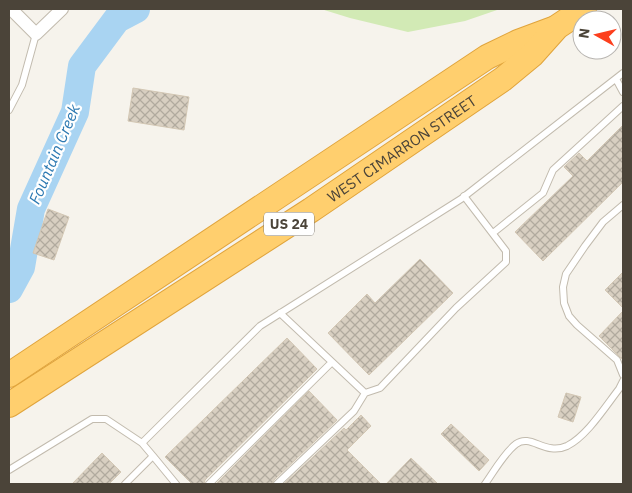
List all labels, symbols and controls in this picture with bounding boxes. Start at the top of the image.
north arrow [572,10,622,60]
text: N [575,27,594,39]
street label: WEST CIMARRON STREET [323,90,480,206]
water label: Fountain Creek [24,100,84,207]
road number: US 24 [264,212,314,235]

